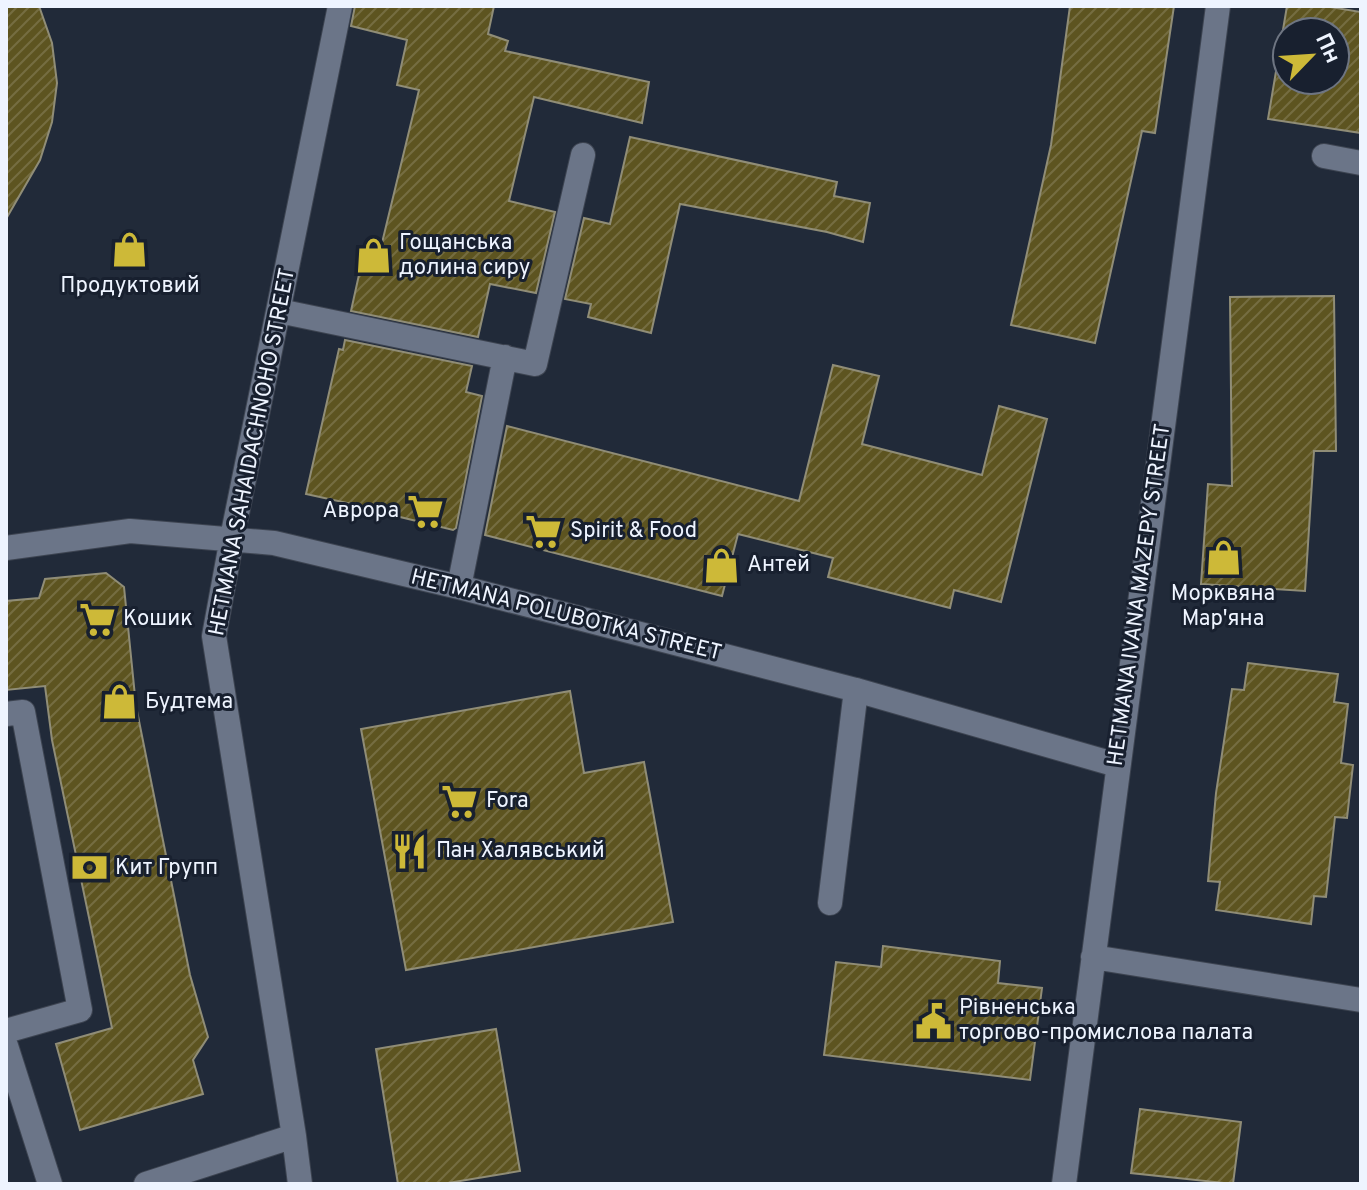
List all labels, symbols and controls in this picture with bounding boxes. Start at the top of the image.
north arrow [1271,16,1351,96]
text: Пн [1308,29,1345,68]
place label: Гощанська долина сиру [399,230,530,282]
shop icon: Продуктовий [111,231,149,269]
shop icon: Гощанська долина сиру [354,237,392,275]
street label: HETMANA SAHAIDACHNOHO STREET [204,266,302,638]
place label: Продуктовий [60,273,200,300]
street label: HETMANA IVANA MAZEPY STREET [1103,422,1177,768]
supermarket icon: Аврора [406,492,444,530]
place label: Аврора [323,498,399,525]
supermarket icon: Spirit & Food [525,512,563,550]
place label: Spirit & Food [570,518,697,545]
shop icon: Морквяна Мар'яна [1204,539,1242,577]
shop icon: Антей [702,546,740,584]
place label: Антей [747,552,810,579]
street label: HETMANA POLUBOTKA STREET [408,564,724,668]
place label: Морквяна Мар'яна [1171,581,1275,633]
supermarket icon: Кошик [78,600,116,638]
place label: Кошик [123,606,193,633]
shop icon: Будтема [100,683,138,721]
place label: Будтема [145,689,233,716]
supermarket icon: Fora [441,782,479,820]
place label: Fora [486,788,528,815]
restaurant icon: Пан Халявський [391,832,429,870]
place label: Пан Халявський [436,838,605,865]
bank icon: Кит Групп [70,849,108,887]
place label: Кит Групп [115,855,218,882]
place label: Рівненська торгово-промислова палата [959,995,1253,1047]
public building icon: Рівненська торгово-промислова палата [914,1002,952,1040]

